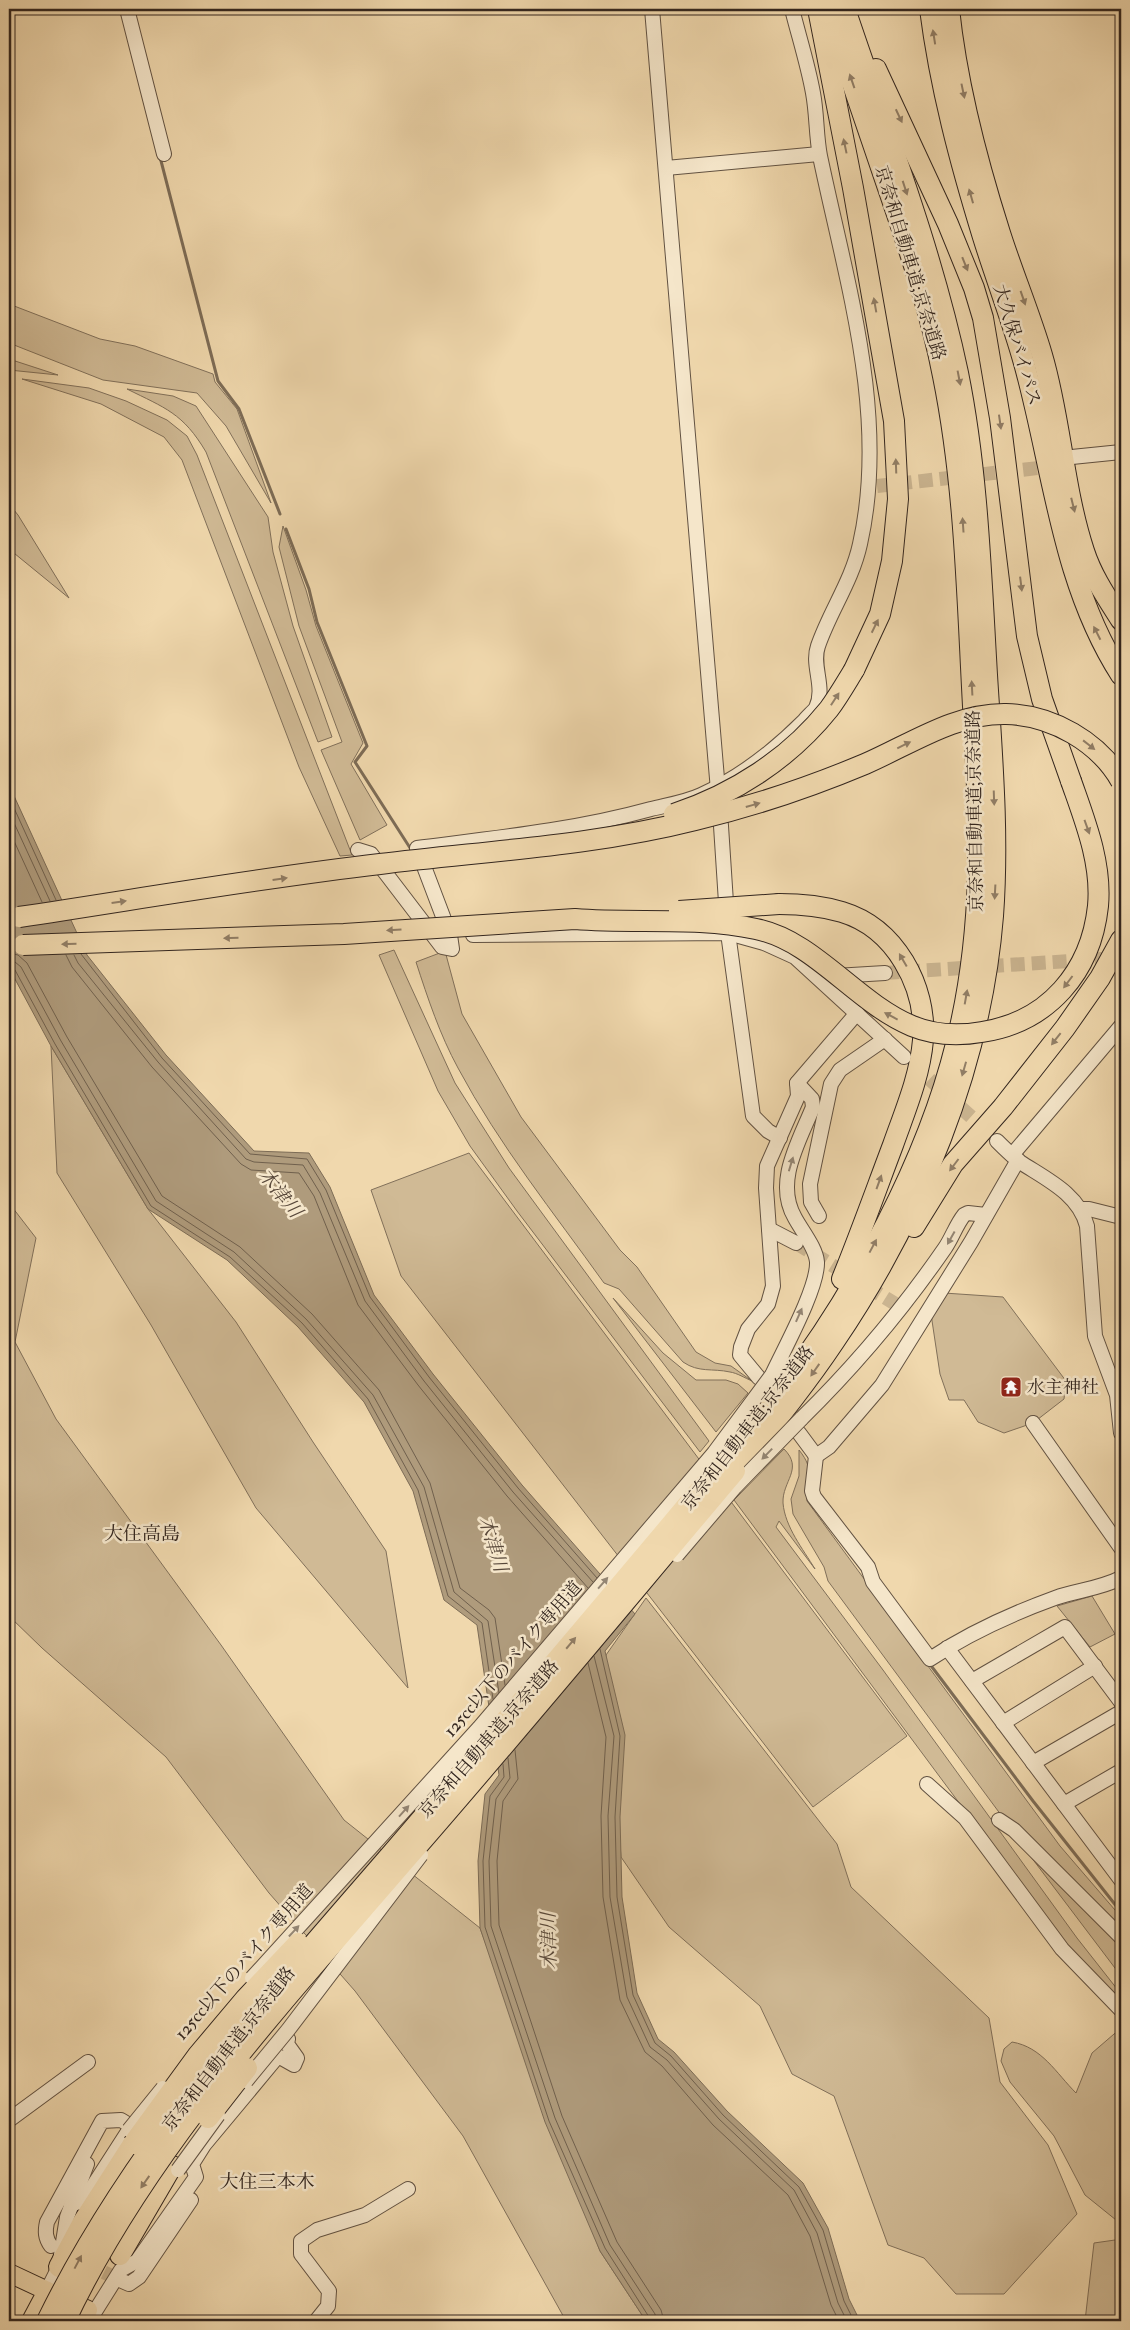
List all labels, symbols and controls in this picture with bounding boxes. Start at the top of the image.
one-way arrow [930,29,938,45]
one-way arrow [848,73,855,88]
one-way arrow [959,84,967,99]
one-way arrow [895,109,903,123]
one-way arrow [840,137,848,153]
street label: 京奈和自動車道;京奈道路 [869,163,951,363]
one-way arrow [902,180,909,195]
one-way arrow [966,188,974,203]
one-way arrow [961,257,969,272]
street label: 大久保バイパス [988,282,1046,408]
one-way arrow [1020,290,1027,305]
one-way arrow [870,297,878,313]
one-way arrow [955,370,963,386]
one-way arrow [996,415,1004,431]
one-way arrow [892,458,900,474]
one-way arrow [1069,497,1077,512]
one-way arrow [959,517,967,533]
one-way arrow [1017,576,1025,592]
one-way arrow [871,619,879,633]
one-way arrow [1093,626,1101,640]
one-way arrow [968,679,976,695]
one-way arrow [831,692,840,705]
street label: 京奈和自動車道;京奈道路 [962,710,988,912]
one-way arrow [1082,739,1095,750]
one-way arrow [897,741,911,749]
one-way arrow [990,790,998,806]
one-way arrow [746,800,761,808]
one-way arrow [1083,820,1091,835]
one-way arrow [272,874,288,882]
one-way arrow [990,884,998,900]
one-way arrow [111,898,127,906]
one-way arrow [385,927,401,935]
one-way arrow [223,934,239,942]
one-way arrow [61,940,77,948]
one-way arrow [898,954,907,967]
one-way arrow [1062,975,1073,988]
one-way arrow [962,988,970,1004]
one-way arrow [884,1011,898,1020]
one-way arrow [1051,1032,1062,1045]
one-way arrow [960,1061,968,1076]
one-way arrow [787,1156,795,1171]
one-way arrow [948,1158,959,1171]
water label: 木津川 [253,1163,309,1224]
one-way arrow [875,1174,883,1189]
one-way arrow [946,1231,955,1244]
one-way arrow [869,1239,877,1254]
one-way arrow [796,1308,804,1322]
street label: 京奈和自動車道;京奈道路 [677,1341,819,1515]
one-way arrow [810,1363,820,1376]
temple icon: 水主神社 [999,1375,1023,1399]
place label: 水主神社 [1027,1376,1099,1399]
one-way arrow [761,1448,773,1460]
water label: 木津川 [473,1513,513,1577]
district label: 大住高島 [104,1522,180,1546]
street label: 125cc以下のバイク専用道 [439,1576,587,1742]
one-way arrow [597,1577,608,1590]
one-way arrow [565,1637,576,1650]
street label: 京奈和自動車道;京奈道路 [414,1655,564,1823]
one-way arrow [398,1806,410,1818]
street label: 125cc以下のバイク専用道 [170,1879,318,2045]
water label: 木津川 [536,1910,561,1970]
one-way arrow [288,1926,300,1938]
street label: 京奈和自動車道;京奈道路 [158,1962,300,2136]
district label: 大住三本木 [219,2170,315,2194]
one-way arrow [140,2175,151,2188]
one-way arrow [74,2255,82,2270]

